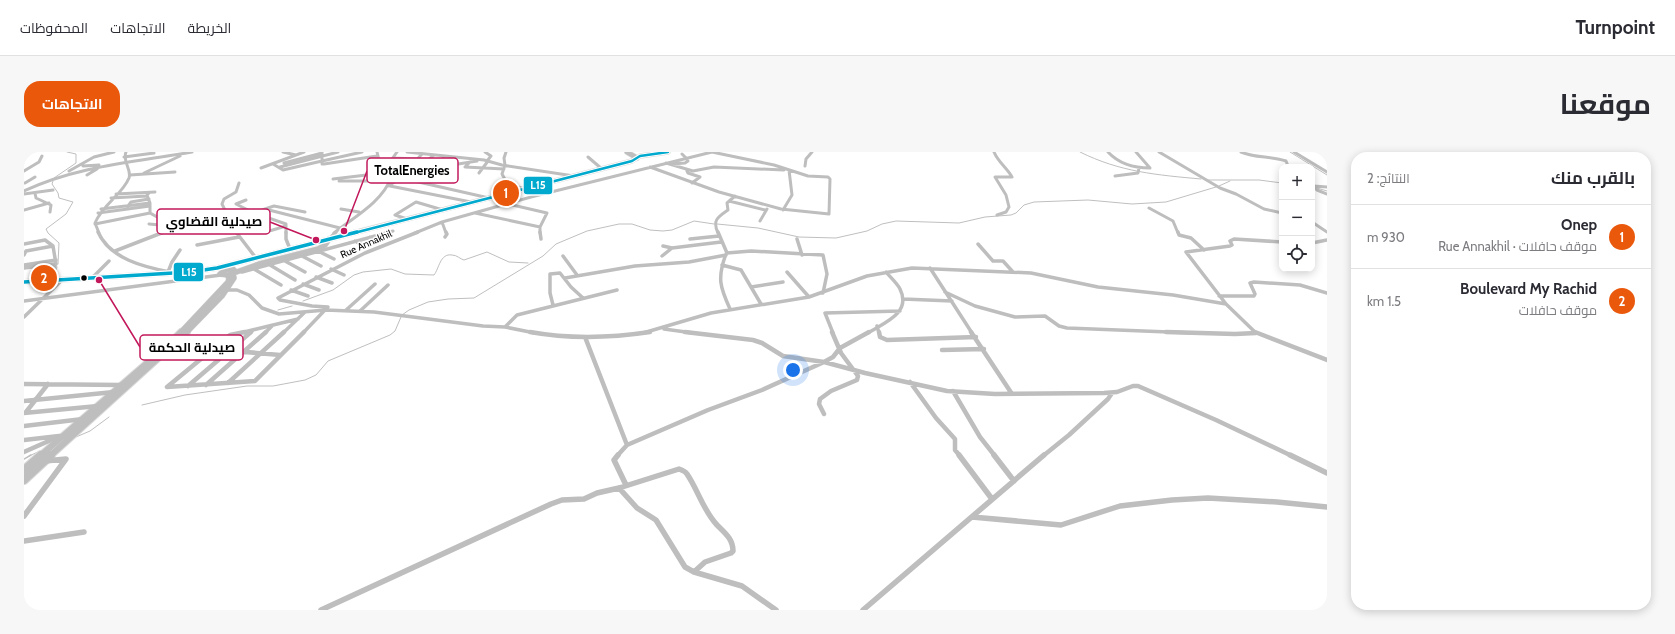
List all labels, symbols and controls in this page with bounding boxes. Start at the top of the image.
text: Turnpoint [1576,16,1655,39]
text: المحفوظات [20,19,88,37]
text: الاتجاهات [110,19,166,37]
text: الخريطة [188,19,231,37]
button: الاتجاهات [24,81,120,127]
text: موقعنا [1560,87,1651,121]
callout: TotalEnergies [367,158,458,183]
text: TotalEnergies [374,162,450,178]
map controls [1279,164,1315,272]
button: + [1279,164,1315,200]
text: بالقرب منك [1551,168,1635,188]
text: النتائج: 2 [1367,170,1410,186]
line badge: L15 [523,176,553,195]
pin: 1 [493,178,519,208]
text: L15 [530,178,546,192]
button: − [1279,200,1315,236]
callout: صيدلية القضاوي [157,209,270,234]
text: صيدلية القضاوي [166,213,262,233]
text: Onep [1561,216,1597,234]
street label: Rue Annakhil [338,227,394,261]
text: 930 m [1367,229,1405,245]
text: 1 [1620,229,1624,245]
button: locate [1279,236,1315,272]
text: موقف حافلات · Rue Annakhil [1438,238,1597,254]
line badge: L15 [173,262,204,282]
pin: 2 [31,263,57,293]
text: L15 [181,265,197,279]
unlabelled marker [79,273,89,283]
text: Boulevard My Rachid [1460,280,1597,298]
text: 1.5 km [1367,293,1401,309]
text: 2 [1619,293,1625,309]
text: موقف حافلات [1519,302,1597,318]
callout: صيدلية الحكمة [140,335,243,360]
text: صيدلية الحكمة [149,339,235,355]
your location [783,360,803,380]

